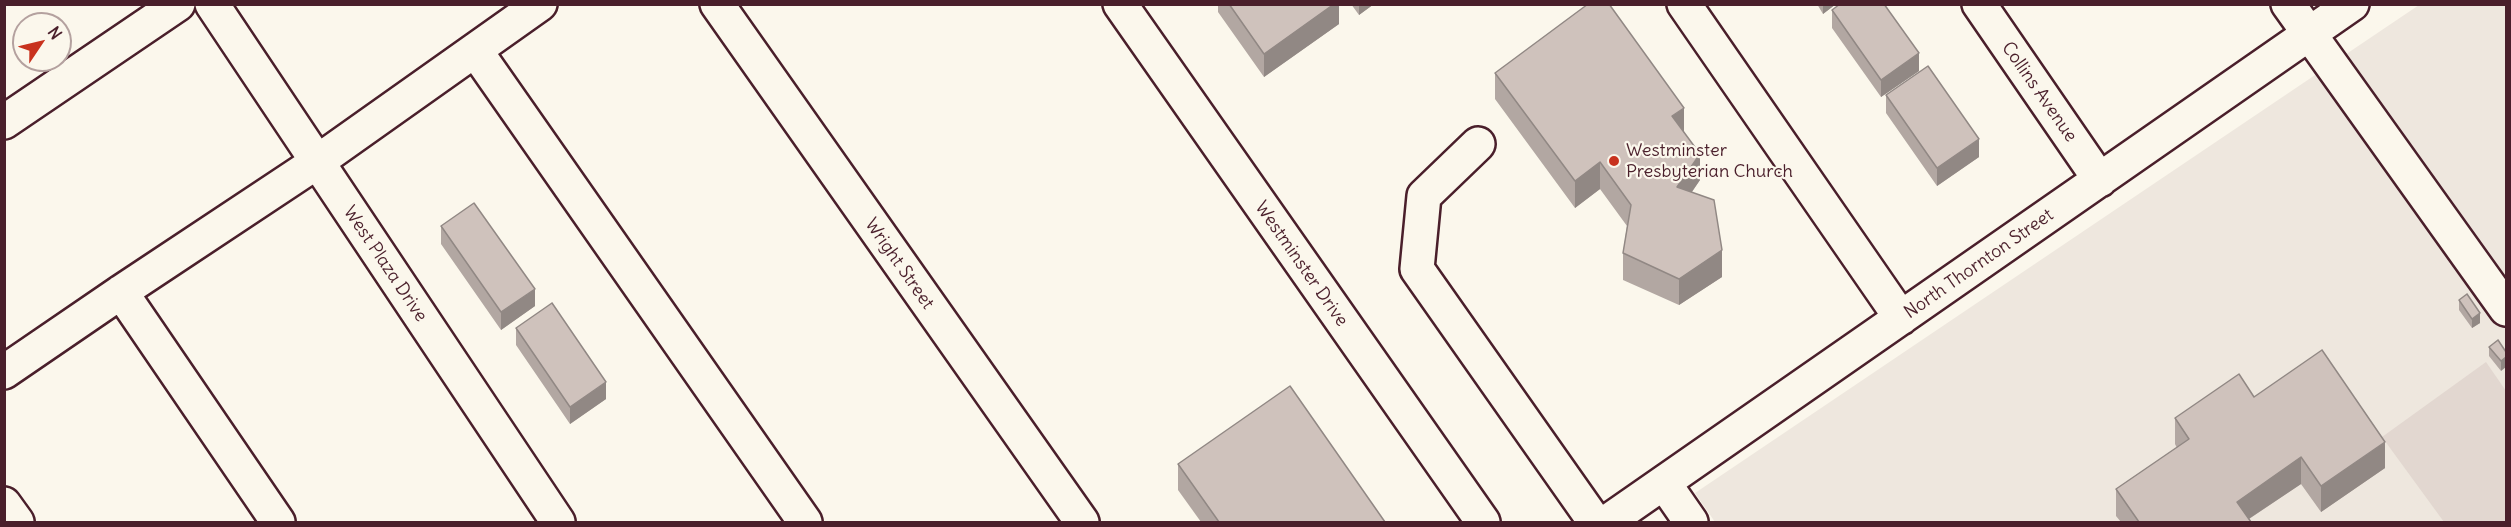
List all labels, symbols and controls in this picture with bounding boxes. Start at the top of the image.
north arrow [12,12,72,72]
text: N [44,23,66,43]
street label: Collins Avenue [1997,38,2081,146]
place label: Westminster Presbyterian Church [1626,140,1793,182]
marker: Westminster Presbyterian Church [1607,154,1621,168]
street label: Westminster Drive [1250,197,1352,331]
street label: West Plaza Drive [338,202,432,326]
street label: North Thornton Street [1900,204,2058,324]
street label: Wright Street [860,214,938,314]

